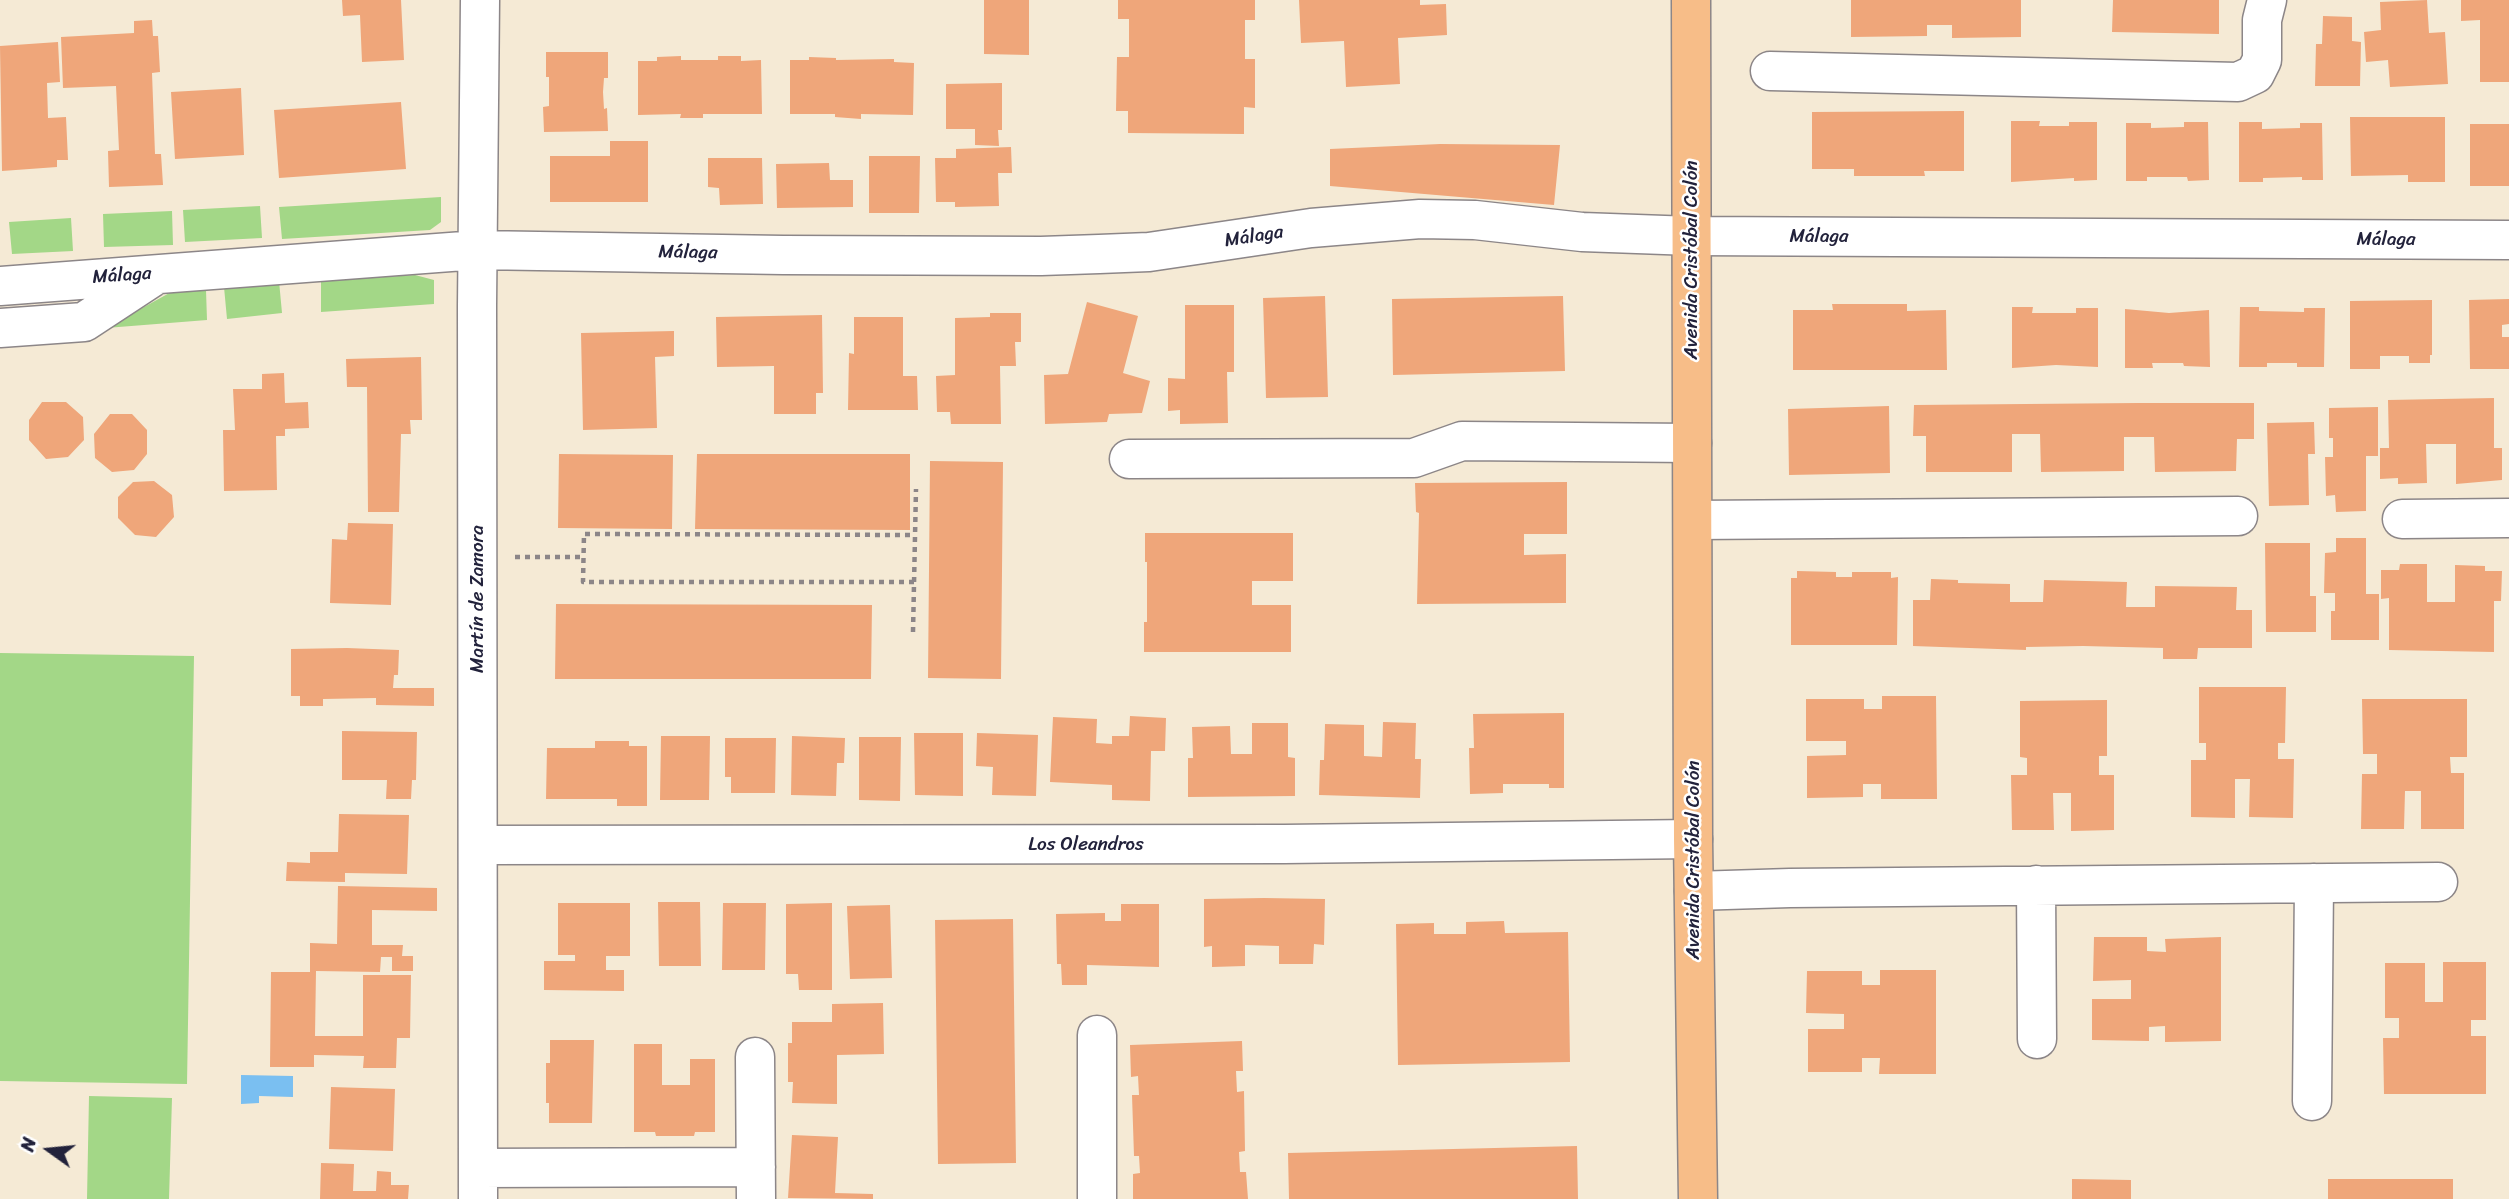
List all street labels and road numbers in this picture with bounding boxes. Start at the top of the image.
street label: Avenida Cristóbal Colón [1681,160,1703,360]
street label: Málaga [1223,221,1285,253]
street label: Málaga [1789,226,1849,248]
street label: Málaga [2356,229,2416,251]
street label: Málaga [658,241,718,265]
street label: Málaga [92,263,152,289]
street label: Martín de Zamora [467,525,489,673]
street label: Avenida Cristóbal Colón [1683,760,1705,960]
street label: Los Oleandros [1028,834,1144,856]

